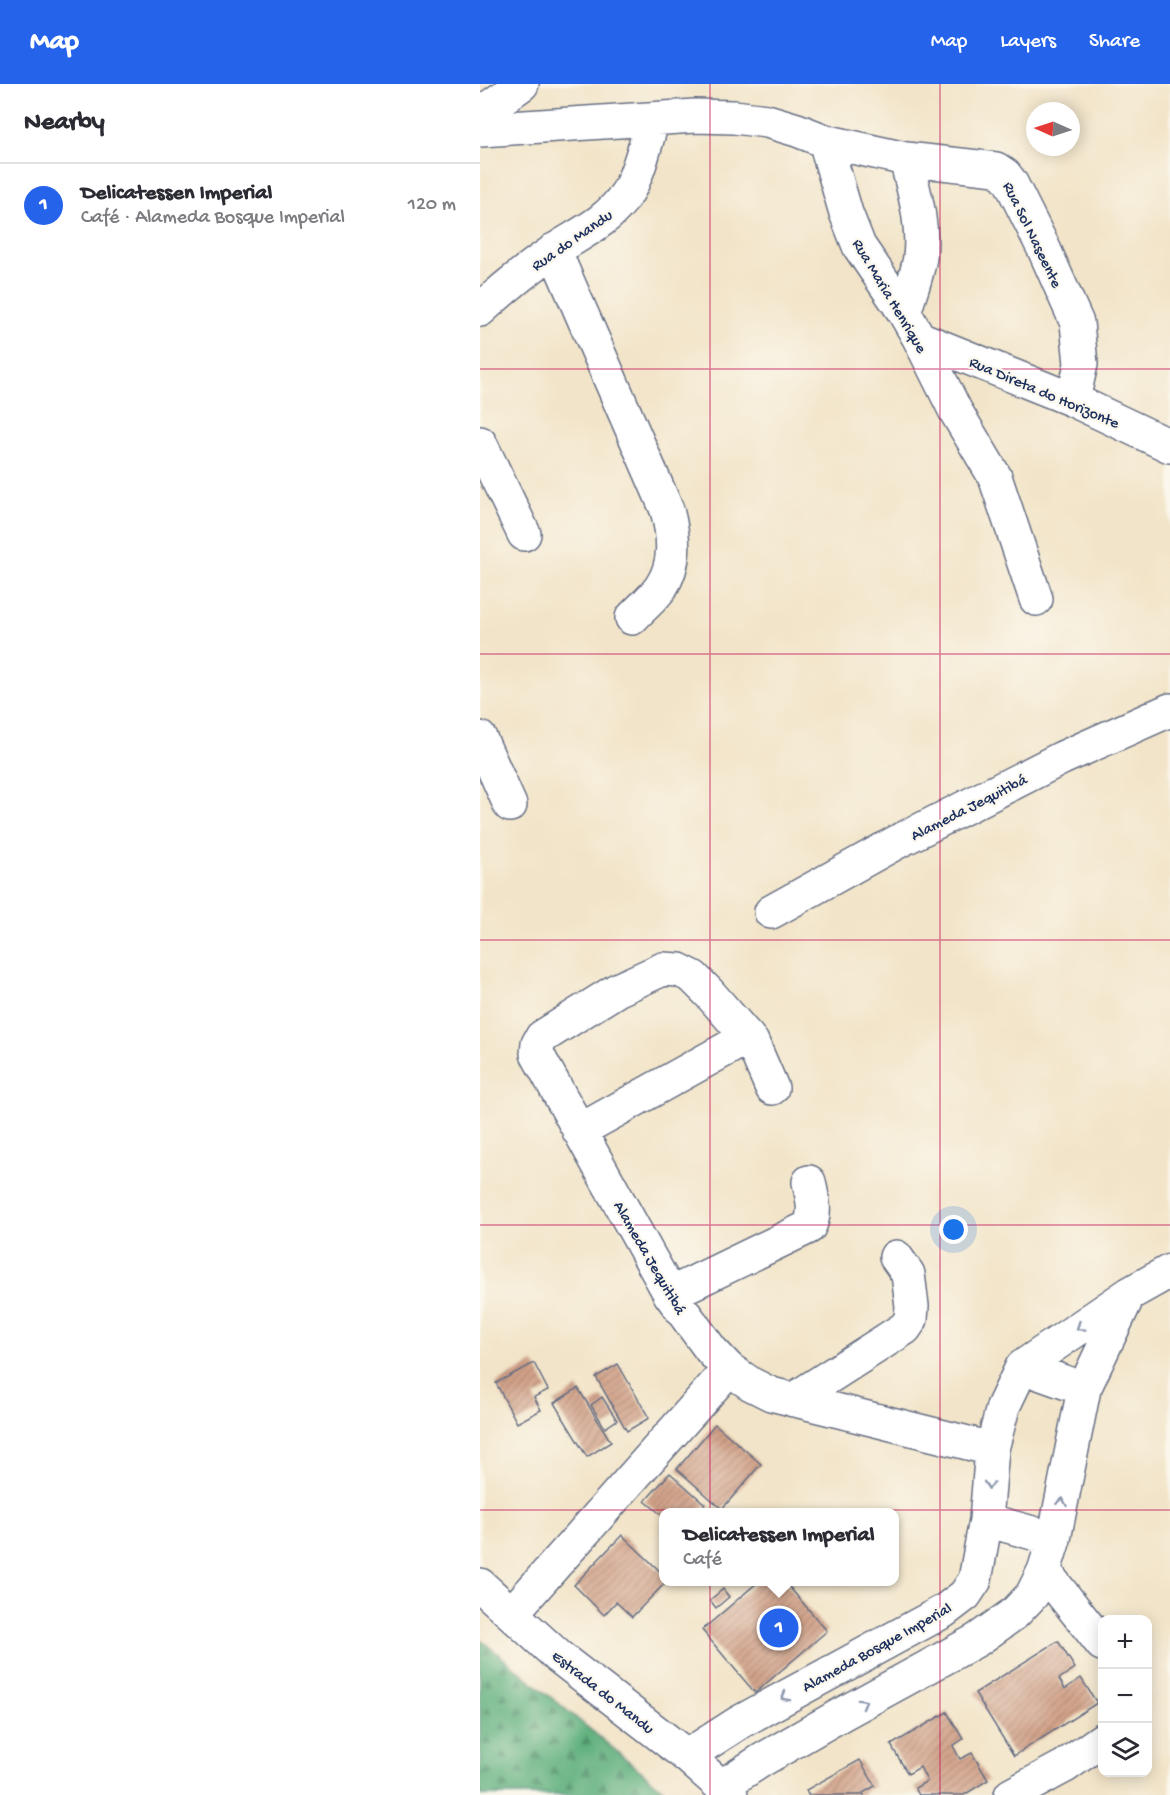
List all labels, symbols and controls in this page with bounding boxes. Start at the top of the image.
text: Map [30,26,79,59]
text: Map [931,30,967,55]
text: Layers [1000,30,1056,55]
text: Share [1089,30,1140,55]
north arrow [1026,102,1080,156]
text: Nearby [24,108,105,139]
street label: Rua Sol Naseente [997,179,1065,292]
text: Delicatessen Imperial [81,181,272,207]
text: 1 [39,194,48,217]
text: 120 m [408,194,456,217]
text: Café · Alameda Bosque Imperial [81,207,345,230]
street label: Rua do Mandu [529,207,618,277]
street label: Rua Maria Henrique [846,236,930,358]
street label: Rua Direta do Horizonte [966,354,1122,435]
street label: Alameda Jequitibá [908,771,1032,847]
street label: Alameda Jequitibá [608,1199,689,1320]
your location [939,1215,968,1244]
one-way arrow [1076,1320,1087,1331]
one-way arrow [983,1481,996,1490]
one-way arrow [1054,1497,1067,1507]
popup [659,1508,899,1586]
text: Delicatessen Imperial [683,1523,875,1549]
text: Café [683,1549,722,1572]
street label: Alameda Bosque Imperial [800,1600,956,1698]
pin: 1 [760,1606,798,1650]
map controls [1098,1615,1152,1777]
button: + [1098,1615,1152,1669]
street label: Estrada do Mandu [547,1648,657,1740]
button: − [1098,1669,1152,1723]
one-way arrow [781,1690,791,1701]
one-way arrow [857,1699,867,1710]
button: layers [1098,1723,1152,1777]

